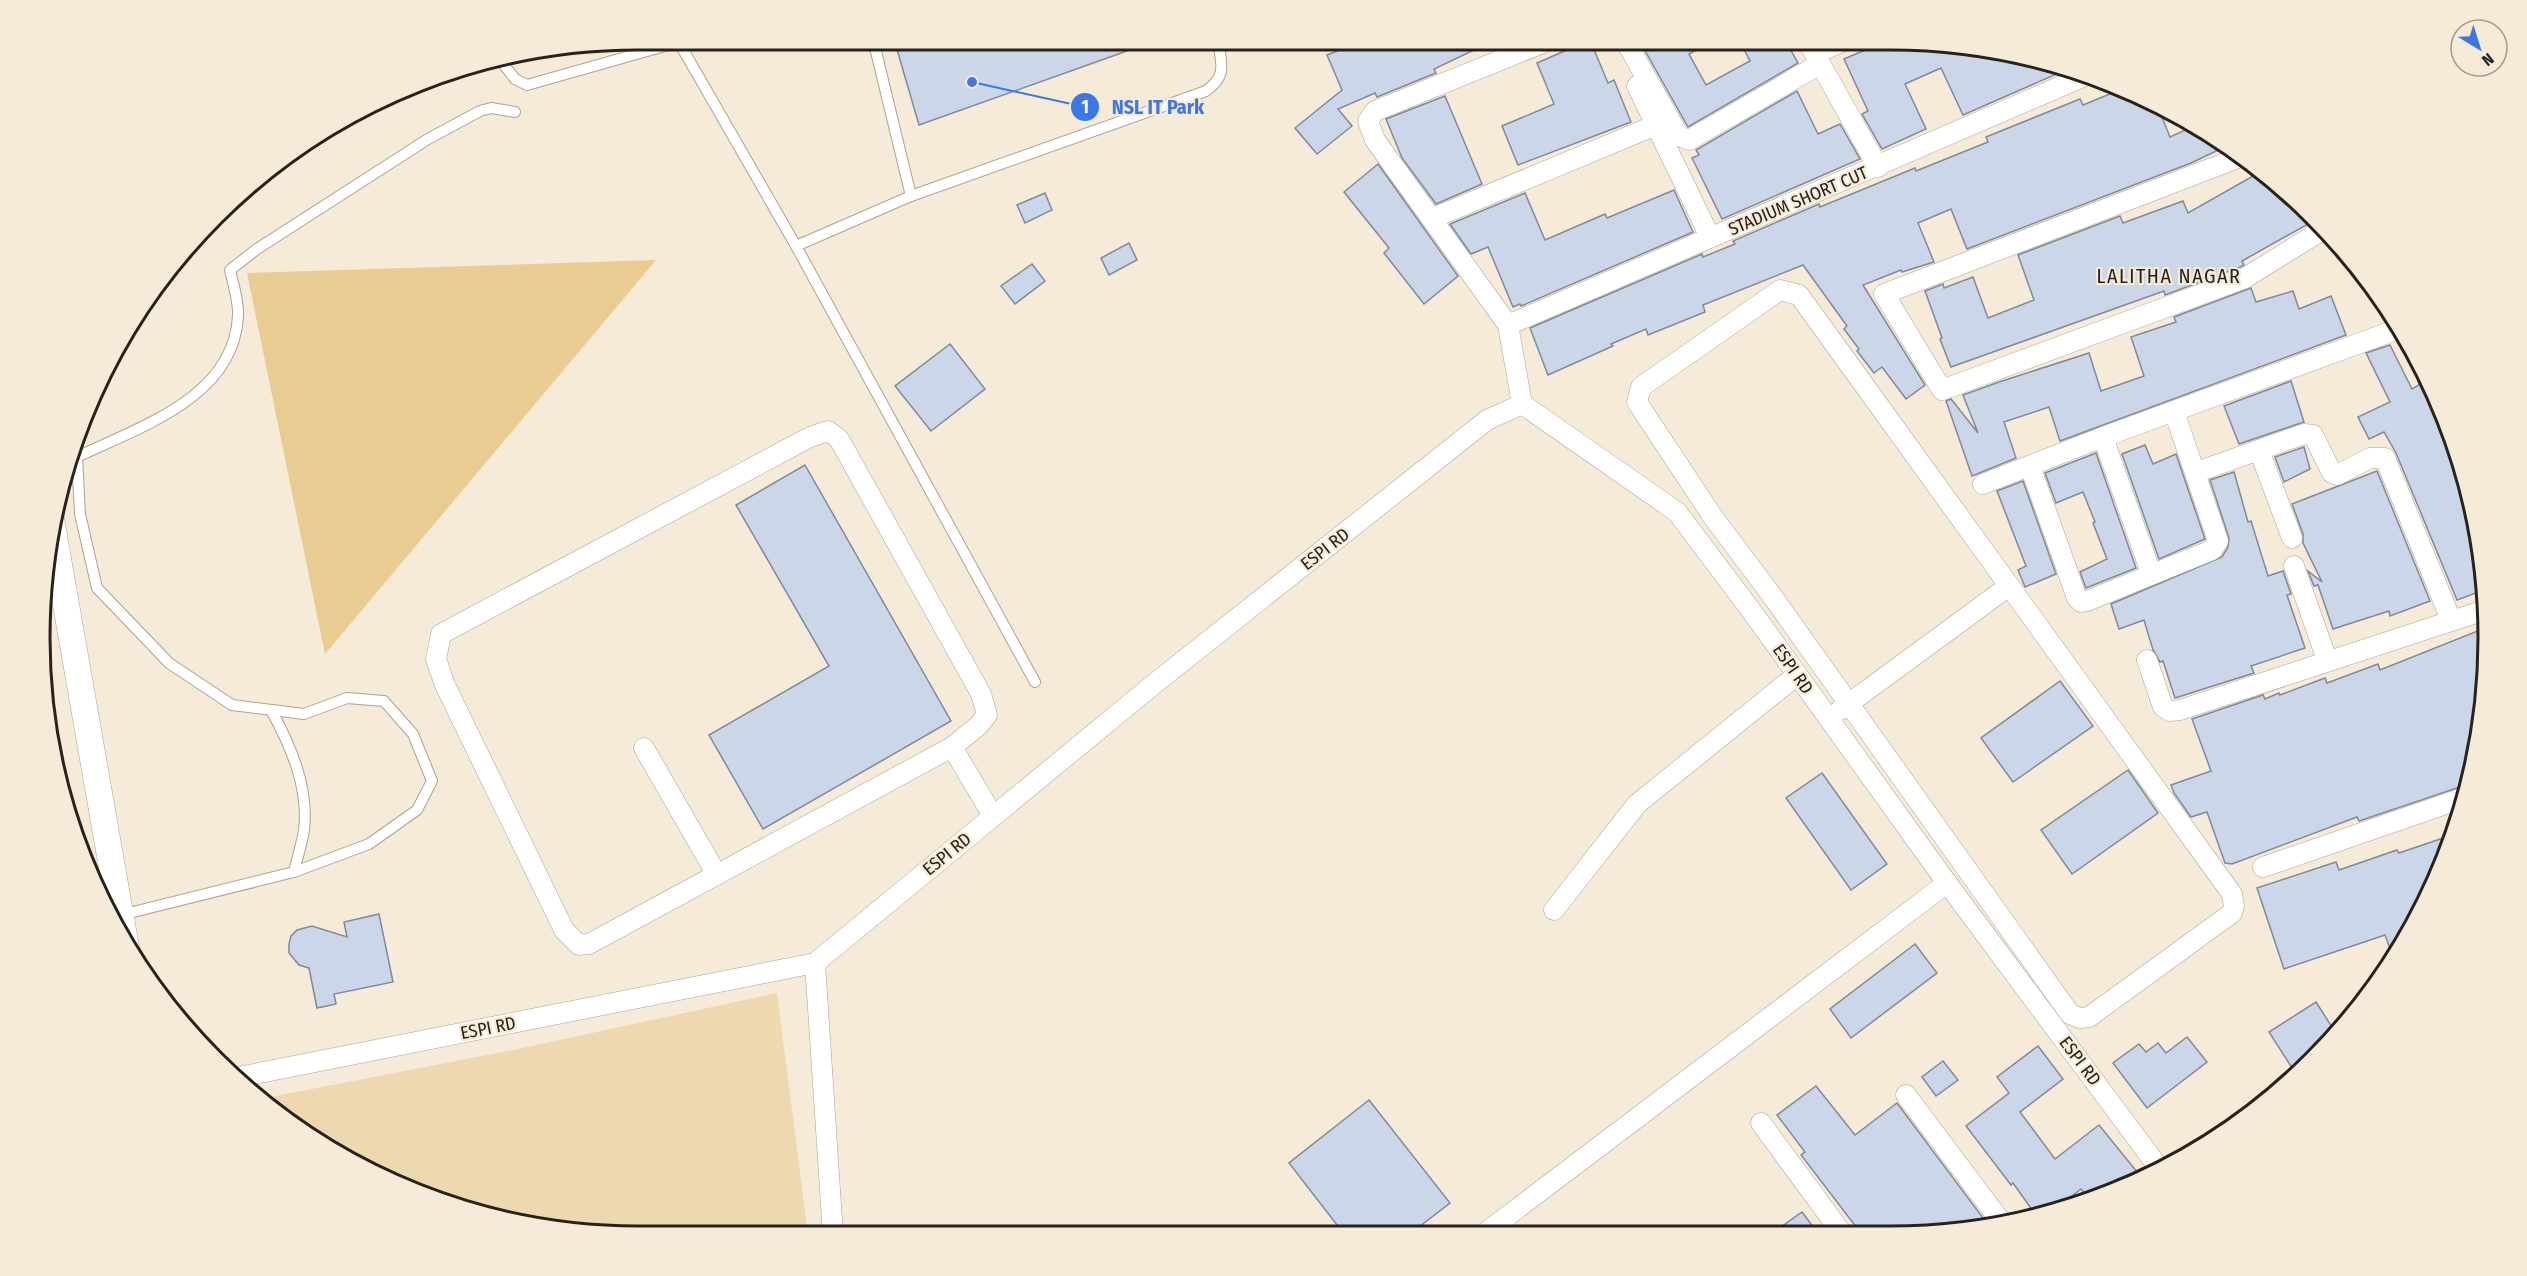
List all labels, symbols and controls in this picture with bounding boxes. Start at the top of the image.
north arrow [2449,18,2509,78]
text: N [2478,49,2498,70]
callout: NSL IT Park [1070,88,1216,126]
text: NSL IT Park [1112,95,1205,119]
text: 1 [1081,96,1089,118]
street label: STADIUM SHORT CUT [1725,161,1872,240]
district label: LALITHA NAGAR [2097,264,2241,288]
street label: ESPI RD [1296,523,1354,575]
street label: ESPI RD [1768,640,1818,698]
street label: ESPI RD [918,828,976,880]
street label: ESPI RD [458,1012,518,1044]
street label: ESPI RD [2054,1032,2106,1090]

